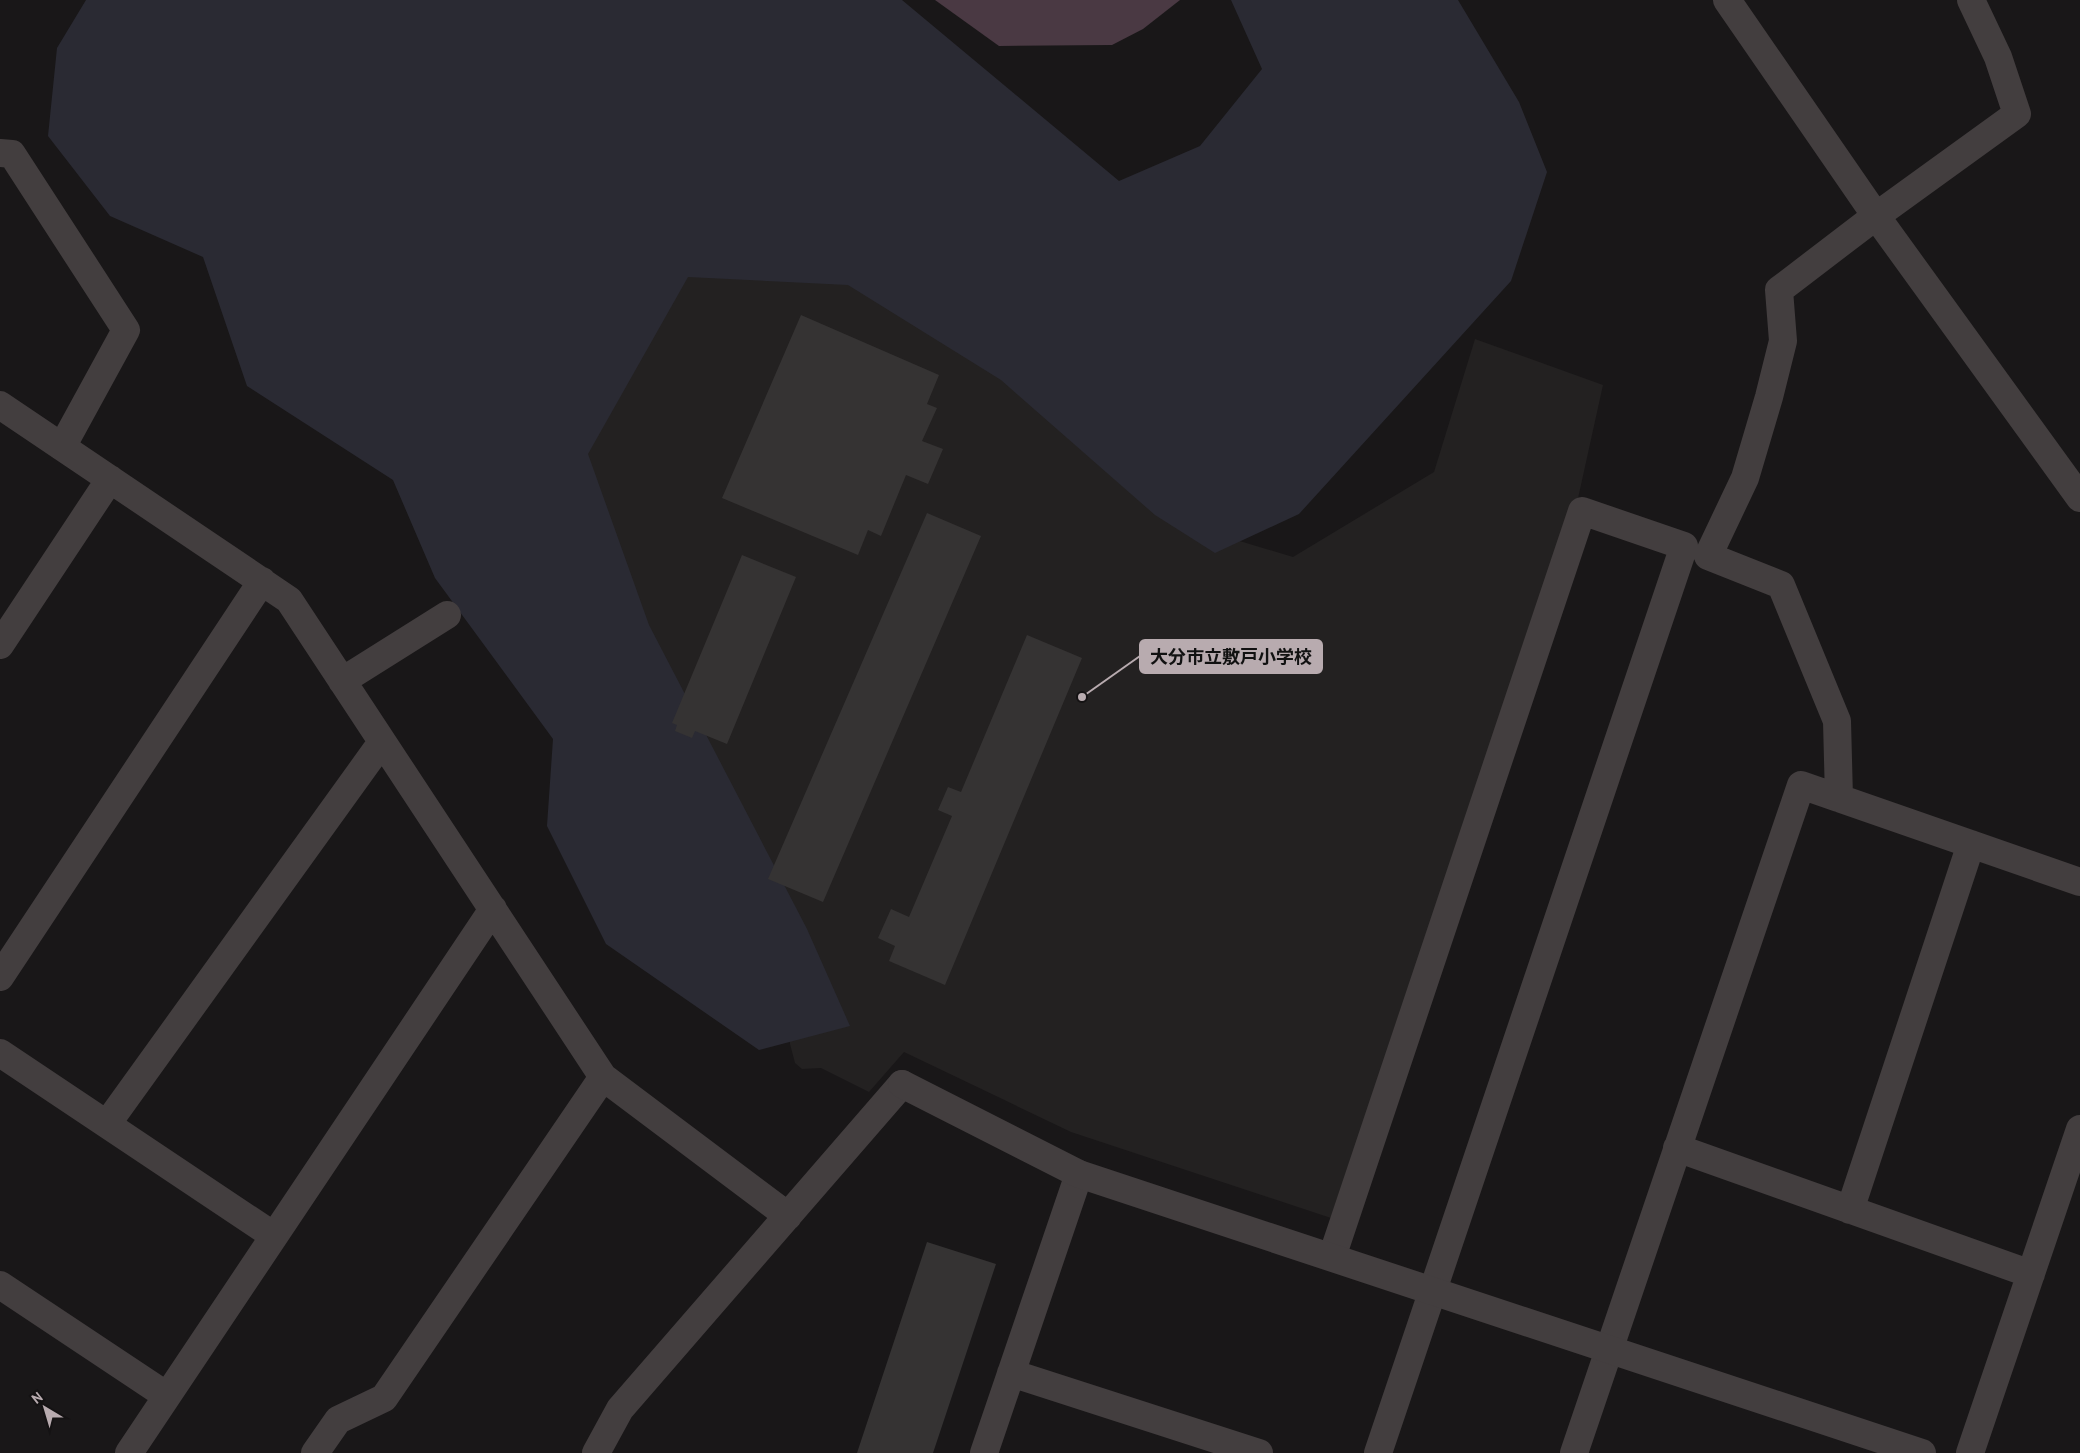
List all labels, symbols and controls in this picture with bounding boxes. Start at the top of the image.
callout: 大分市立敷戸小学校 [1140,640,1322,673]
text: 大分市立敷戸小学校 [1150,645,1312,668]
north arrow [20,1383,70,1433]
text: N [28,1388,46,1408]

